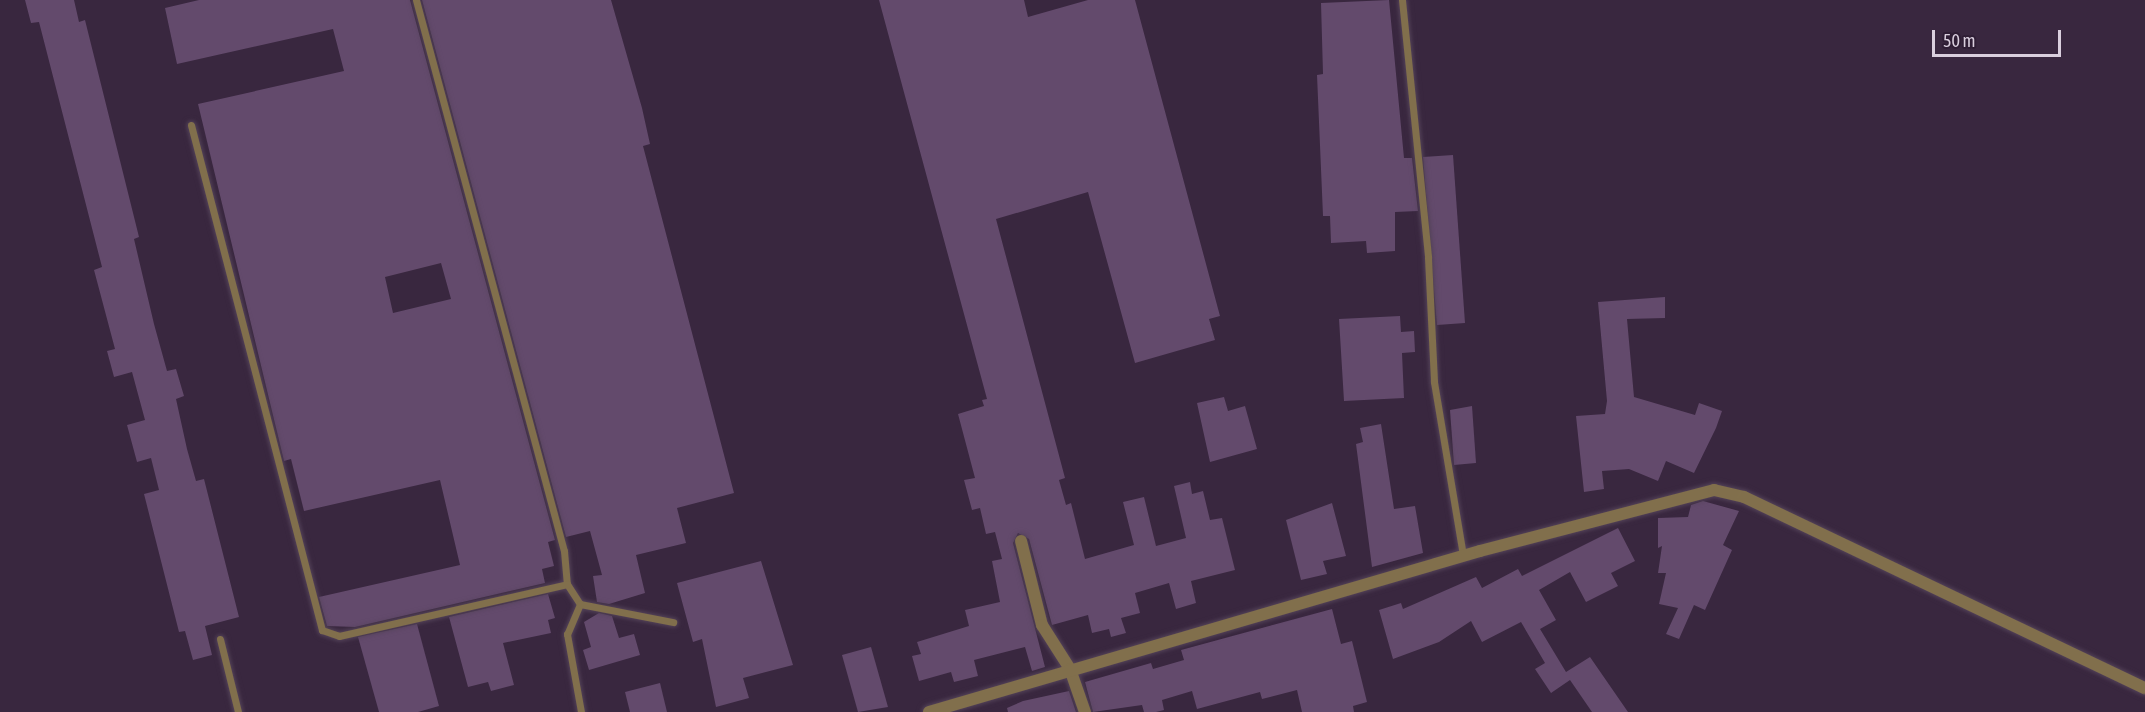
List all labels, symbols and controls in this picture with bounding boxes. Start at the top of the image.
scale bar [1935,18,2064,56]
text: 50 m [1943,30,1975,51]

